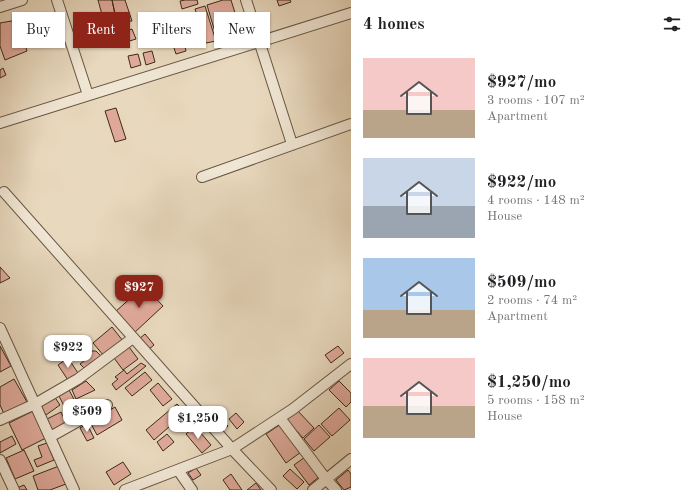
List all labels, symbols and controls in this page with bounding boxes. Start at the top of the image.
chip: Buy [12,12,65,48]
chip: Rent [73,12,130,48]
chip: Filters [138,12,206,48]
chip: New [214,12,270,48]
icon: filters [661,13,683,35]
text: 4 homes [363,16,425,33]
icon: home [395,74,443,122]
text: $927/mo [487,74,556,91]
text: 3 rooms · 107 m² [487,94,585,107]
text: Apartment [487,110,548,123]
icon: home [395,174,443,222]
text: $922/mo [487,174,556,191]
text: 4 rooms · 148 m² [487,194,585,207]
text: House [487,210,522,223]
icon: home [395,274,443,322]
text: $509/mo [487,274,556,291]
pin: $927 [115,275,163,309]
text: $927 [124,281,154,294]
text: 2 rooms · 74 m² [487,294,577,307]
text: Apartment [487,310,548,323]
pin: $922 [44,335,92,369]
text: $922 [53,341,83,354]
icon: home [395,374,443,422]
text: $1,250/mo [487,374,571,391]
text: 5 rooms · 158 m² [487,394,585,407]
pin: $509 [63,399,111,433]
text: $509 [72,405,102,418]
pin: $1,250 [165,406,231,440]
text: House [487,410,522,423]
text: $1,250 [177,412,219,425]

